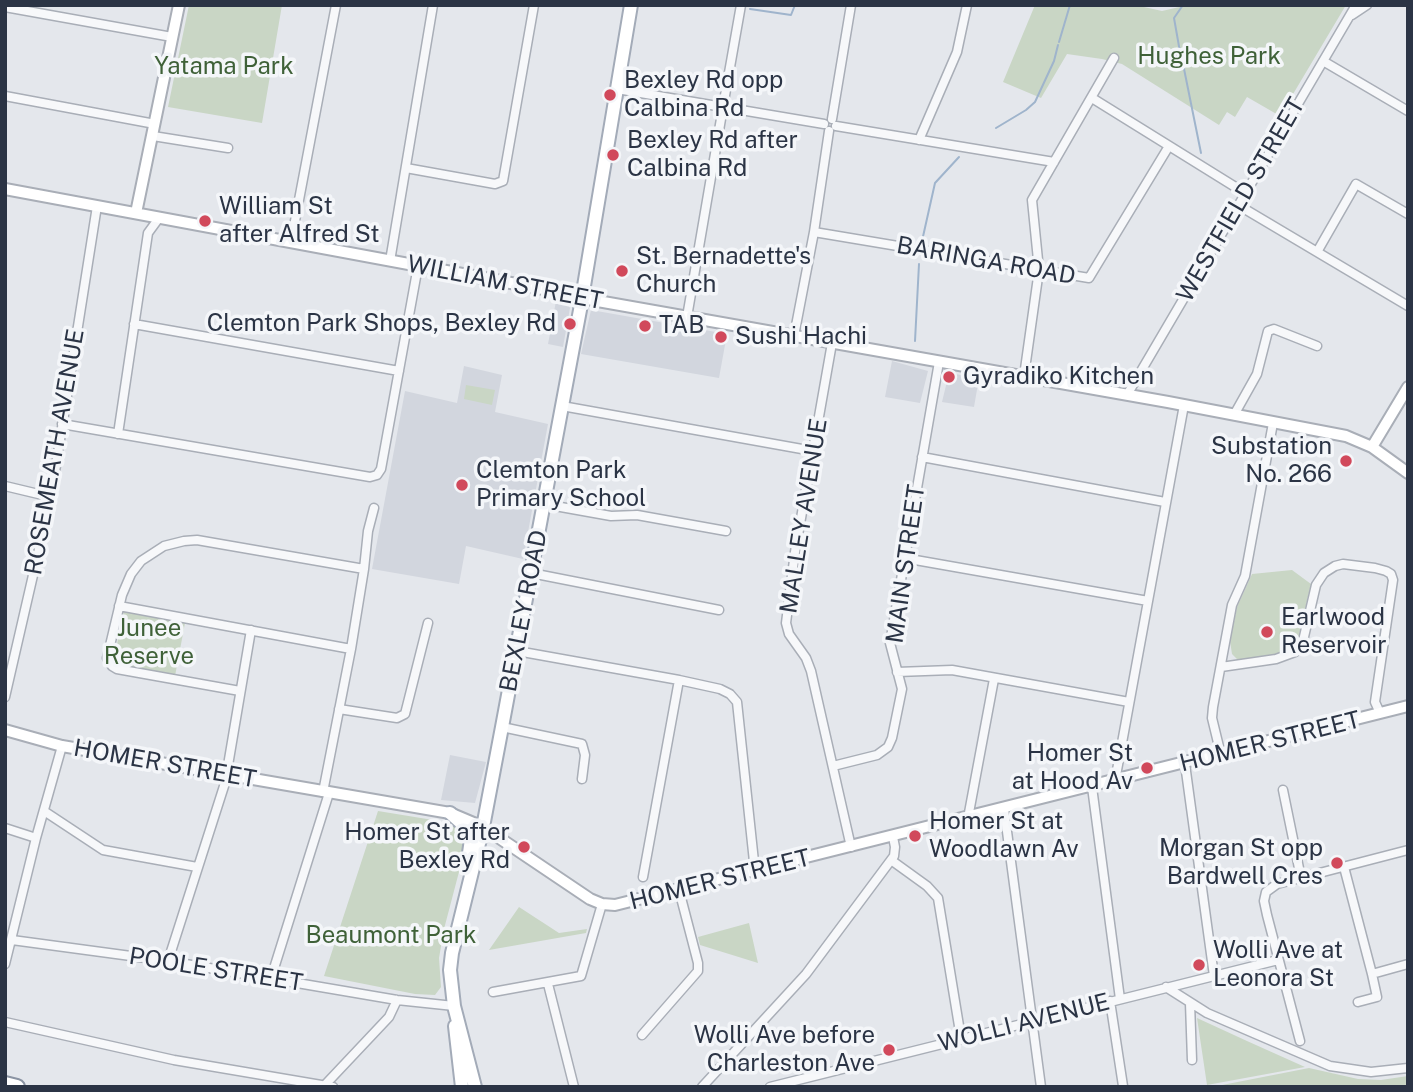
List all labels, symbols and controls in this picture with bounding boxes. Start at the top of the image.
park label: Hughes Park [1137,43,1281,71]
park label: Yatama Park [154,53,294,81]
place label: Bexley Rd opp Calbina Rd [624,67,783,123]
marker: Bexley Rd opp Calbina Rd [602,87,618,103]
street label: WESTFIELD STREET [1171,93,1311,307]
place label: Bexley Rd after Calbina Rd [627,127,798,183]
marker: Bexley Rd after Calbina Rd [605,147,621,163]
place label: William St after Alfred St [219,193,380,249]
marker: William St after Alfred St [197,213,213,229]
street label: BARINGA ROAD [894,231,1078,291]
place label: St. Bernadette's Church [636,243,811,299]
street label: WILLIAM STREET [405,250,605,316]
marker: St. Bernadette's Church [614,263,630,279]
place label: Clemton Park Shops, Bexley Rd [207,310,556,338]
place label: TAB [659,312,704,340]
marker: Clemton Park Shops, Bexley Rd [562,316,578,332]
marker: TAB [637,318,653,334]
place label: Sushi Hachi [735,323,867,351]
street label: ROSEMEATH AVENUE [19,327,91,577]
marker: Sushi Hachi [713,329,729,345]
place label: Gyradiko Kitchen [963,363,1154,391]
marker: Gyradiko Kitchen [941,369,957,385]
street label: MALLEY AVENUE [774,416,834,616]
place label: Substation No. 266 [1211,433,1332,489]
marker: Substation No. 266 [1338,453,1354,469]
place label: Clemton Park Primary School [476,457,646,513]
marker: Clemton Park Primary School [454,477,470,493]
street label: MAIN STREET [881,483,931,645]
street label: BEXLEY ROAD [494,528,554,694]
place label: Earlwood Reservoir [1281,604,1387,660]
park label: Junee Reserve [104,615,194,671]
marker: Earlwood Reservoir [1259,624,1275,640]
street label: HOMER STREET [1177,706,1363,778]
street label: HOMER STREET [71,734,259,794]
place label: Homer St at Hood Av [1012,740,1133,796]
marker: Homer St at Hood Av [1139,760,1155,776]
place label: Homer St at Woodlawn Av [929,808,1079,864]
place label: Homer St after Bexley Rd [344,819,510,875]
marker: Homer St at Woodlawn Av [907,828,923,844]
place label: Morgan St opp Bardwell Cres [1159,835,1323,891]
marker: Homer St after Bexley Rd [516,839,532,855]
street label: HOMER STREET [627,844,813,916]
marker: Morgan St opp Bardwell Cres [1329,855,1345,871]
park label: Beaumont Park [306,922,476,950]
place label: Wolli Ave at Leonora St [1213,937,1343,993]
street label: POOLE STREET [127,942,305,998]
marker: Wolli Ave at Leonora St [1191,957,1207,973]
street label: WOLLI AVENUE [935,988,1113,1058]
place label: Wolli Ave before Charleston Ave [694,1022,875,1078]
marker: Wolli Ave before Charleston Ave [881,1042,897,1058]

